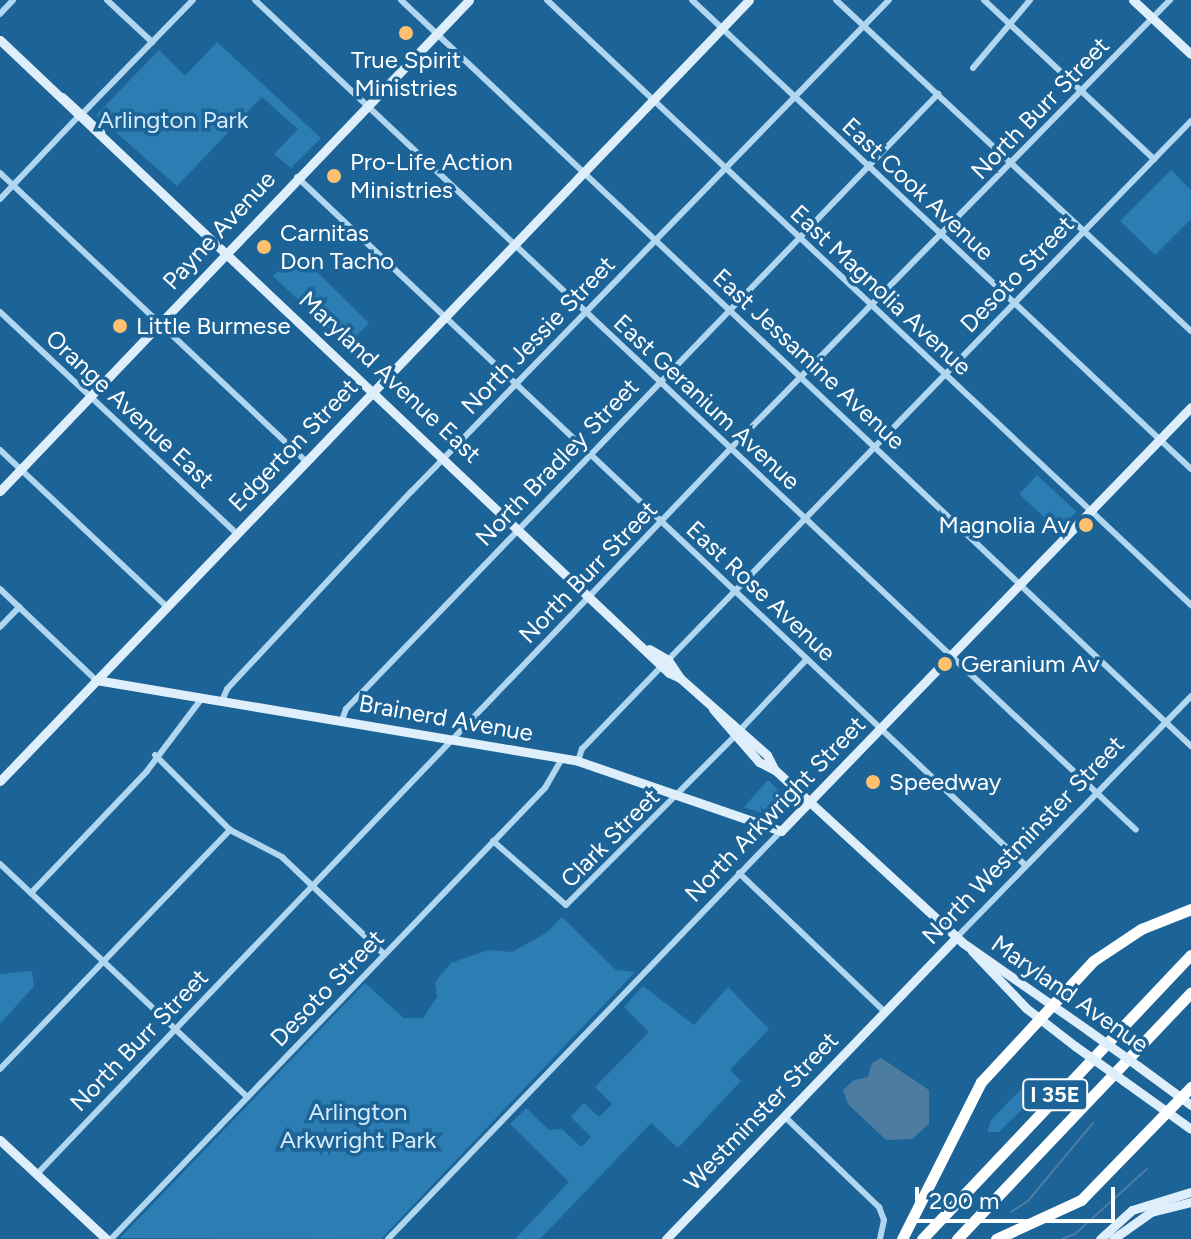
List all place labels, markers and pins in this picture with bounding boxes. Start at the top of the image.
marker: True Spirit Ministries [397,24,415,42]
place label: True Spirit Ministries [351,46,461,102]
place label: Pro-Life Action Ministries [350,148,513,204]
marker: Pro-Life Action Ministries [325,167,343,185]
place label: Carnitas Don Tacho [280,219,394,275]
marker: Carnitas Don Tacho [255,238,273,256]
place label: Little Burmese [136,312,290,340]
marker: Little Burmese [111,317,129,335]
place label: Magnolia Av [939,511,1070,539]
marker: Magnolia Av [1077,516,1095,534]
place label: Geranium Av [961,650,1100,678]
marker: Geranium Av [936,655,954,673]
place label: Speedway [889,768,1001,796]
marker: Speedway [864,773,882,791]

